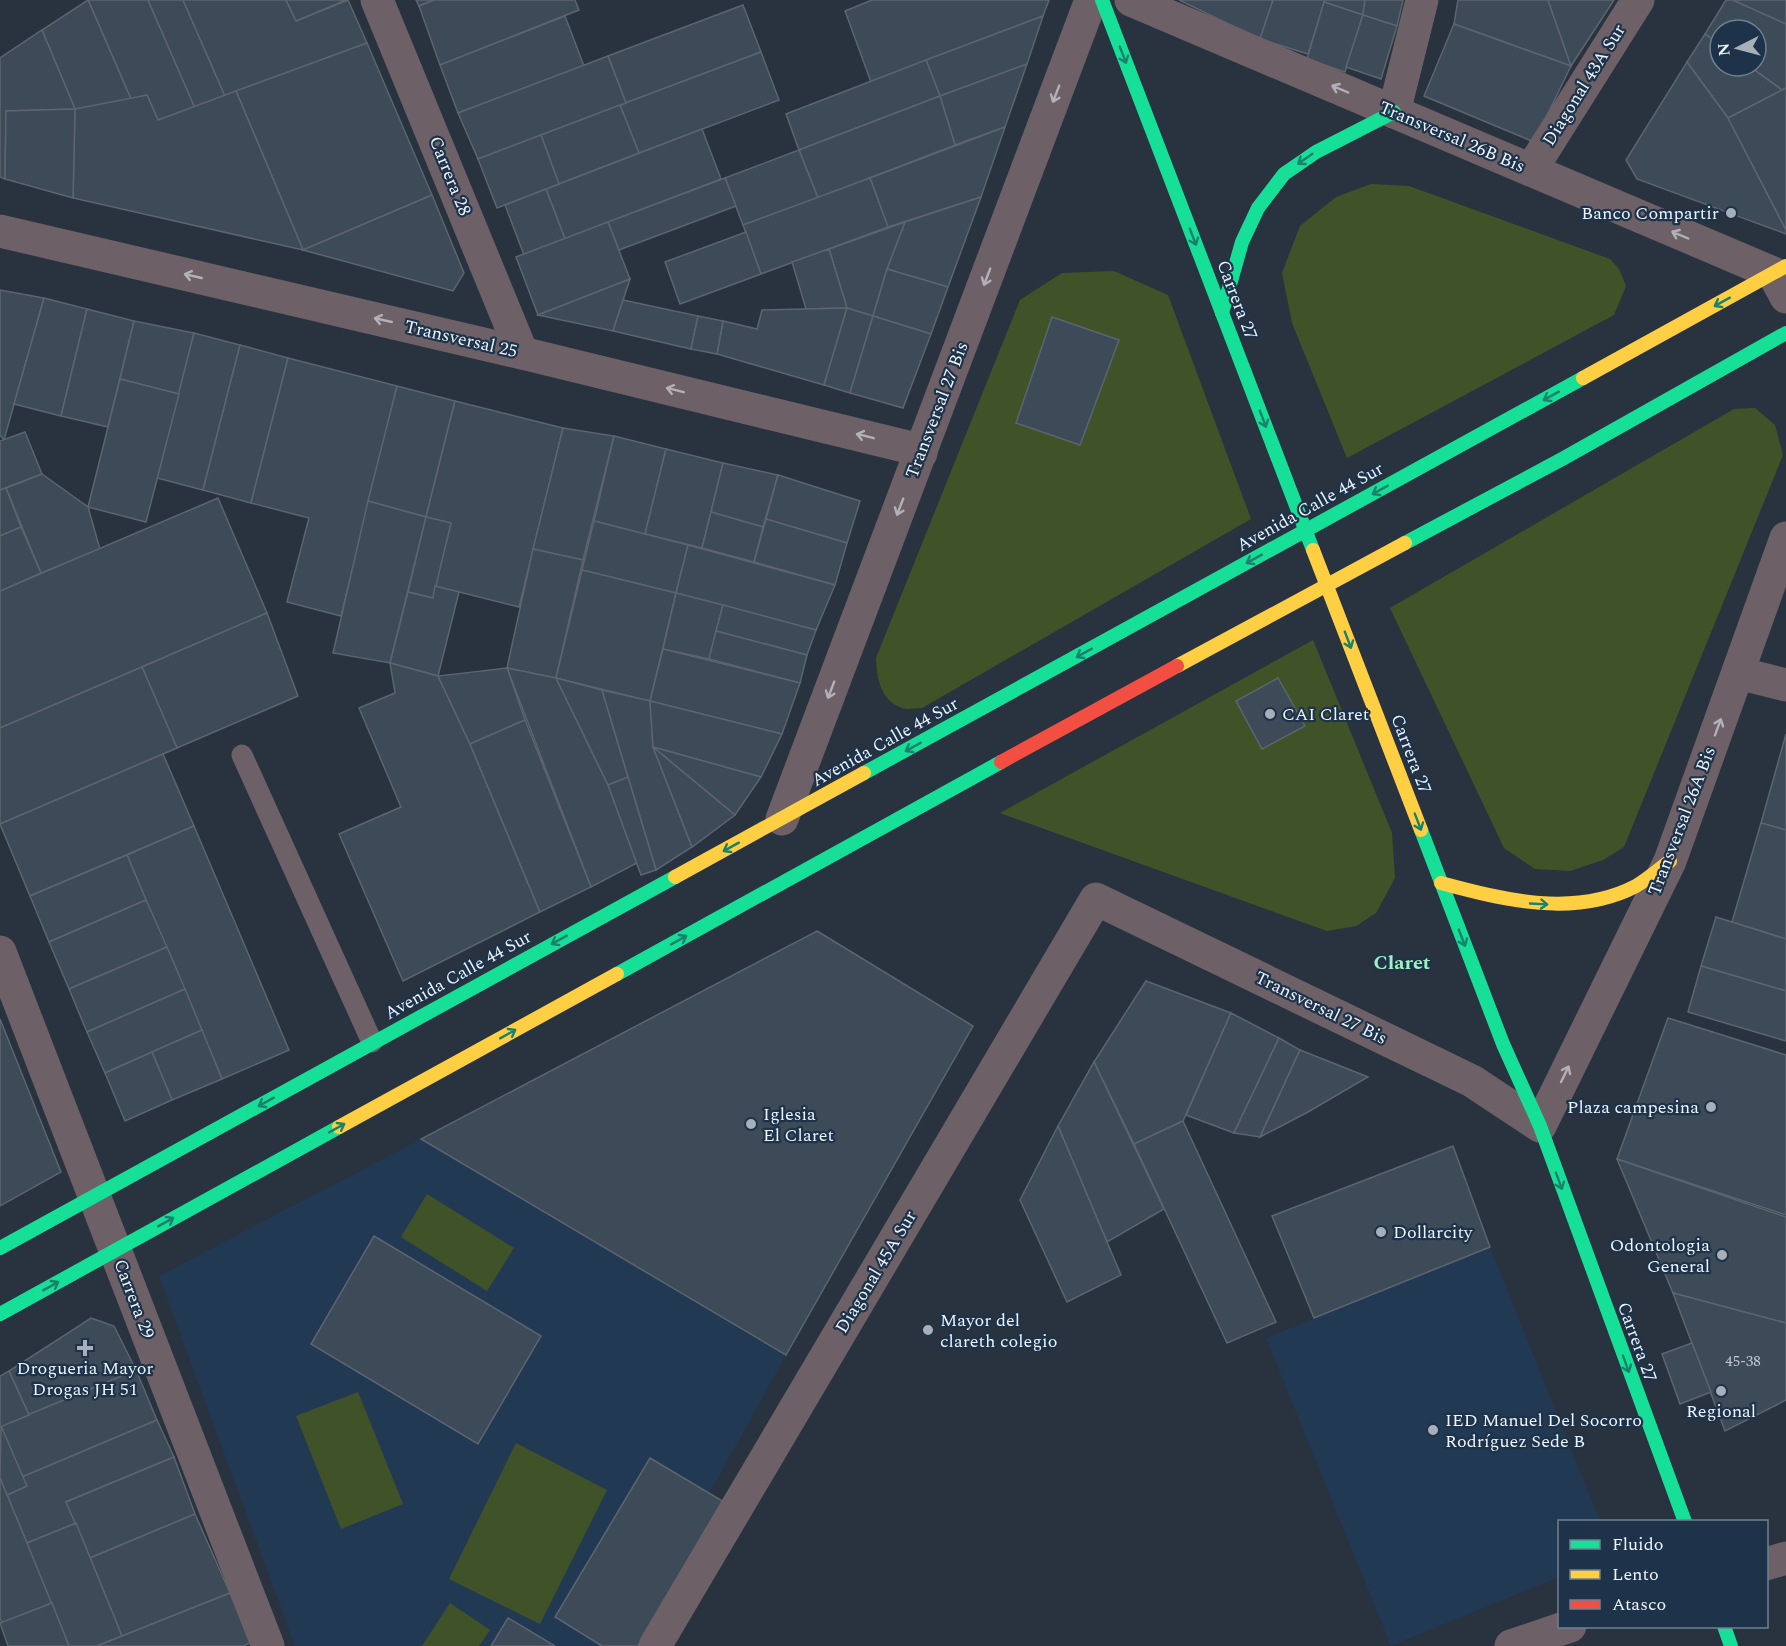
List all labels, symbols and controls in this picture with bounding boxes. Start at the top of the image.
north arrow [1708,18,1768,78]
street label: Diagonal 43A Sur [1536,19,1632,151]
text: N [1711,42,1737,57]
one-way arrow [1118,45,1129,63]
one-way arrow [1331,83,1350,94]
one-way arrow [1050,84,1061,103]
street label: Transversal 26B Bis [1375,94,1529,180]
street label: Carrera 28 [422,132,478,220]
one-way arrow [1298,153,1314,165]
place label: Banco Compartir [1581,200,1719,227]
marker: Banco Compartir [1724,206,1738,220]
one-way arrow [1188,227,1199,246]
one-way arrow [1671,229,1690,240]
street label: Carrera 27 [1209,256,1265,344]
one-way arrow [981,267,992,285]
one-way arrow [184,270,203,282]
one-way arrow [1713,296,1730,308]
street label: Transversal 25 [402,313,520,365]
one-way arrow [374,314,393,326]
street label: Transversal 27 Bis [899,338,975,482]
one-way arrow [666,384,685,396]
one-way arrow [1543,390,1560,402]
one-way arrow [1258,409,1269,428]
one-way arrow [856,430,875,442]
street label: Avenida Calle 44 Sur [1232,455,1388,559]
one-way arrow [1372,484,1389,496]
one-way arrow [894,497,905,516]
one-way arrow [1246,554,1264,565]
one-way arrow [1343,631,1354,649]
one-way arrow [1075,648,1093,659]
one-way arrow [825,680,836,699]
street label: Avenida Calle 44 Sur [807,690,963,794]
place label: CAI Claret [1282,701,1369,728]
marker: CAI Claret [1263,707,1277,721]
street label: Carrera 27 [1383,710,1439,798]
one-way arrow [1714,718,1725,737]
one-way arrow [905,741,922,753]
street label: Transversal 26A Bis [1641,742,1723,900]
one-way arrow [1413,812,1424,831]
one-way arrow [722,842,740,853]
one-way arrow [1529,898,1549,909]
street label: Avenida Calle 44 Sur [380,923,536,1027]
one-way arrow [1458,928,1469,946]
one-way arrow [670,934,687,946]
one-way arrow [551,935,569,946]
district label: Claret [1373,948,1431,978]
street label: Transversal 27 Bis [1250,964,1392,1052]
one-way arrow [499,1028,516,1040]
one-way arrow [1560,1065,1572,1083]
place label: Plaza campesina [1567,1094,1699,1121]
one-way arrow [258,1096,275,1108]
marker: Plaza campesina [1704,1100,1718,1114]
place label: Iglesia El Claret [763,1101,834,1149]
marker: Iglesia El Claret [744,1117,758,1131]
one-way arrow [328,1122,345,1134]
one-way arrow [1555,1171,1566,1190]
street label: Diagonal 45A Sur [829,1205,923,1339]
one-way arrow [157,1216,174,1228]
place label: Dollarcity [1393,1219,1474,1246]
marker: Dollarcity [1374,1225,1388,1239]
place label: Odontologia General [1610,1232,1710,1280]
marker: Odontologia General [1715,1248,1729,1262]
street label: Carrera 29 [106,1255,162,1343]
one-way arrow [42,1280,60,1291]
street label: Carrera 27 [1610,1298,1664,1386]
place label: Mayor del clareth colegio [940,1307,1057,1355]
marker: Mayor del clareth colegio [921,1323,935,1337]
marker: Drogueria Mayor Drogas JH 51 [78,1341,92,1355]
house number: 45-38 [1725,1350,1761,1373]
one-way arrow [1622,1354,1633,1373]
place label: Drogueria Mayor Drogas JH 51 [16,1355,154,1403]
marker: Regional [1714,1384,1728,1398]
place label: Regional [1686,1398,1756,1425]
place label: IED Manuel Del Socorro Rodríguez Sede B [1445,1407,1642,1455]
marker: IED Manuel Del Socorro Rodríguez Sede B [1426,1423,1440,1437]
legend [1558,1520,1768,1628]
text: Fluido [1612,1531,1664,1558]
text: Lento [1612,1561,1659,1588]
text: Atasco [1612,1591,1666,1618]

